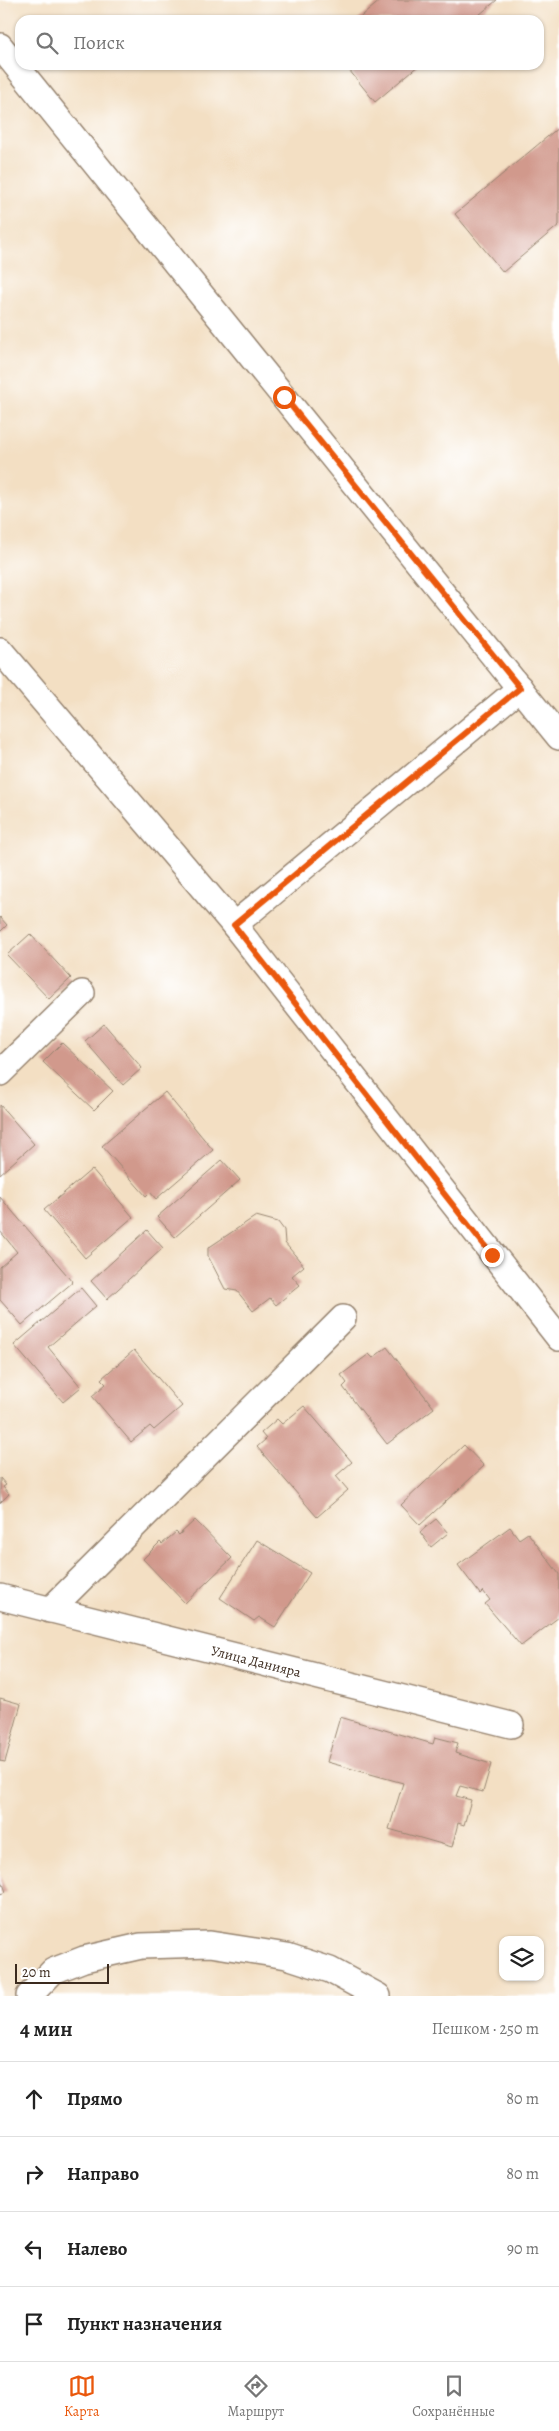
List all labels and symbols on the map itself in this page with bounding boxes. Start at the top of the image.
route start [273,386,296,409]
route end [481,1244,504,1267]
street label: Улица Данияра [209,1641,303,1682]
scale bar [15,1961,109,1984]

